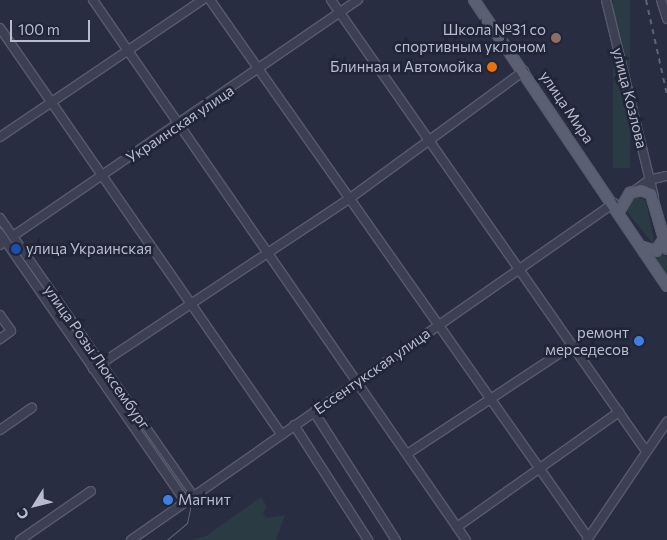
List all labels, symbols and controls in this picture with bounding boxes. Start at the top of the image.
scale bar [12,10,92,42]
text: 100 m [18,20,60,38]
place label: Школа №31 со спортивным уклоном [394,20,546,55]
marker: Школа №31 со спортивным уклоном [550,32,562,44]
street label: улица Козлова [609,46,651,150]
place label: Блинная и Автомойка [330,58,482,76]
marker: Блинная и Автомойка [486,61,498,73]
street label: улица Мира [536,67,598,147]
street label: Украинская улица [123,81,237,167]
place label: улица Украинская [26,240,152,258]
marker: улица Украинская [10,243,22,255]
street label: улица Розы Люксембург [40,281,154,433]
place label: ремонт мерседесов [545,323,629,358]
street label: Ессентукская улица [310,324,434,418]
marker: ремонт мерседесов [633,335,645,347]
north arrow [10,480,60,530]
place label: Магнит [178,491,231,509]
marker: Магнит [162,494,174,506]
text: С [13,505,32,523]

